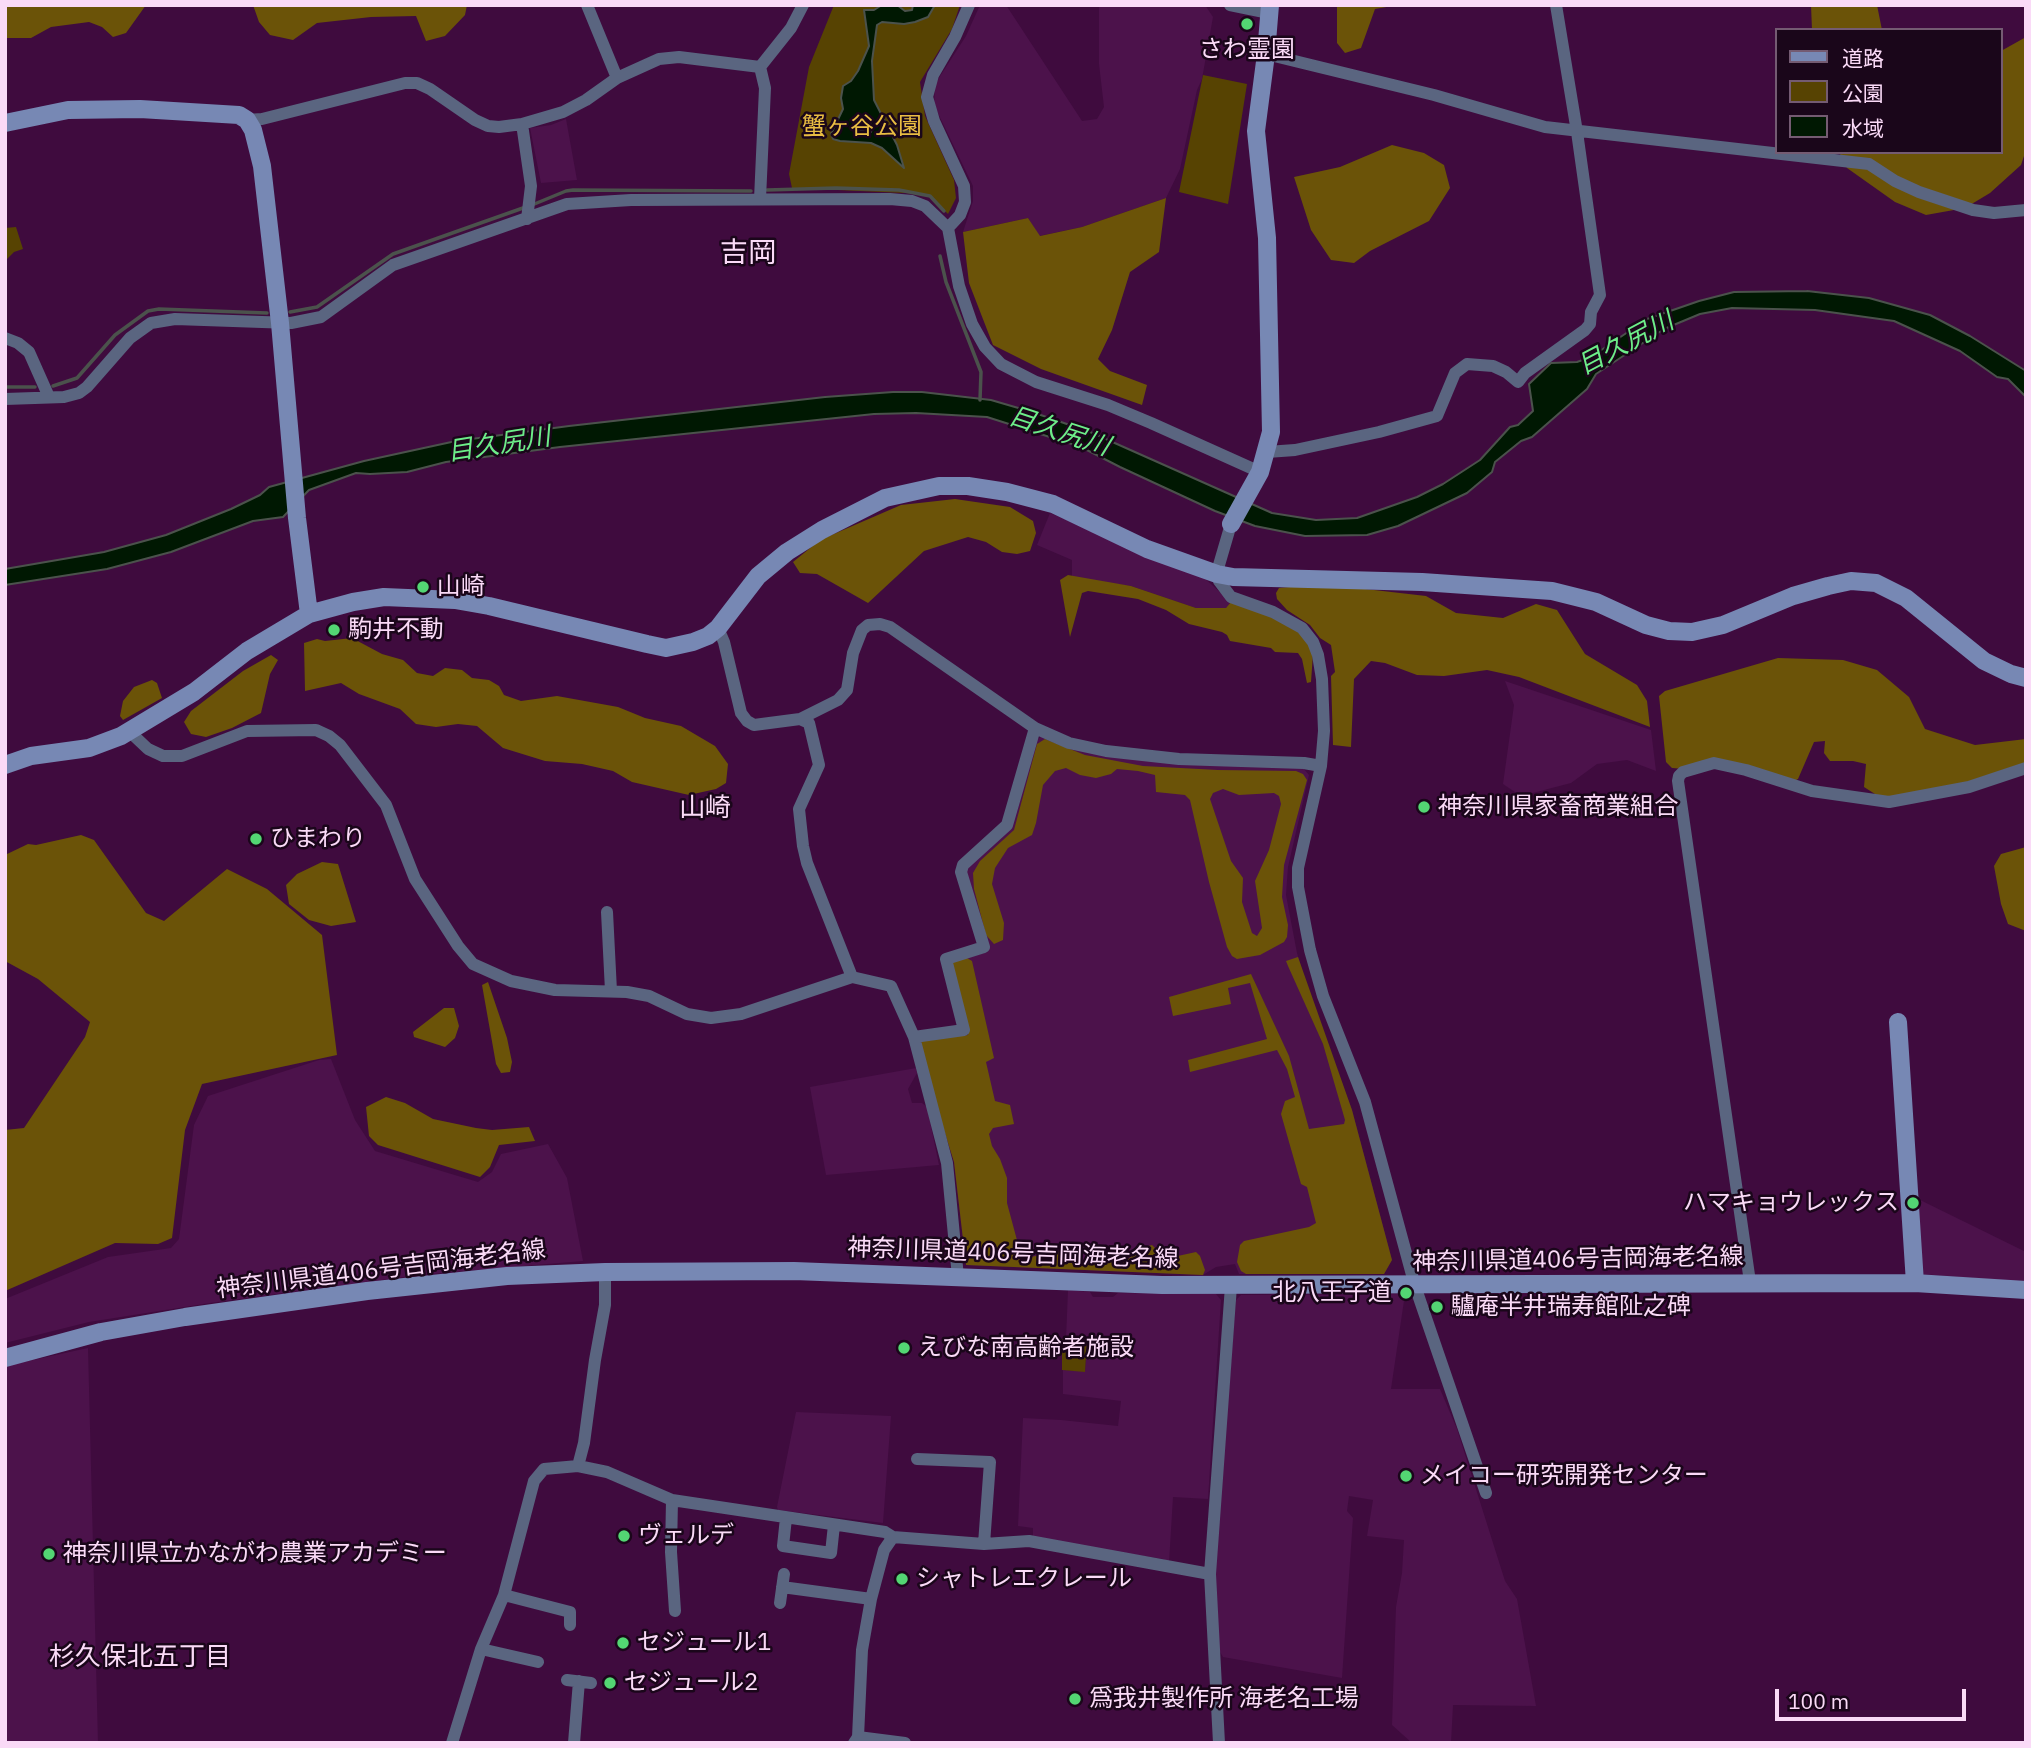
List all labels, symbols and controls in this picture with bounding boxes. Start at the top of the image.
marker: さわ霊園 [1239,16,1255,32]
legend [1776,28,2003,154]
place label: さわ霊園 [1199,36,1295,64]
text: 道路 [1842,44,1884,72]
text: 公園 [1842,79,1884,107]
park label: 蟹ヶ谷公園 [802,113,922,141]
text: 水域 [1842,114,1884,142]
district label: 吉岡 [720,237,776,271]
water label: 目久尻川 [1573,306,1679,382]
water label: 目久尻川 [1005,401,1113,463]
water label: 目久尻川 [445,421,553,469]
place label: 山崎 [437,573,485,601]
marker: 山崎 [415,579,431,595]
place label: 駒井不動 [348,616,444,644]
marker: 駒井不動 [326,622,342,638]
district label: 山崎 [679,792,731,824]
place label: 神奈川県家畜商業組合 [1438,793,1678,821]
marker: 神奈川県家畜商業組合 [1416,799,1432,815]
place label: ひまわり [270,825,366,853]
marker: ひまわり [248,831,264,847]
place label: ハマキョウレックス [1683,1189,1899,1217]
marker: ハマキョウレックス [1905,1195,1921,1211]
street label: 神奈川県道406号吉岡海老名線 [847,1234,1179,1274]
street label: 神奈川県道406号吉岡海老名線 [215,1236,547,1304]
street label: 神奈川県道406号吉岡海老名線 [1412,1243,1744,1277]
place label: 北八王子道 [1272,1279,1392,1307]
marker: 北八王子道 [1398,1285,1414,1301]
place label: 驢庵半井瑞寿館阯之碑 [1451,1293,1691,1321]
marker: 驢庵半井瑞寿館阯之碑 [1429,1299,1445,1315]
place label: えびな南高齢者施設 [918,1334,1134,1362]
marker: えびな南高齢者施設 [896,1340,912,1356]
place label: メイコー研究開発センター [1420,1462,1708,1490]
marker: メイコー研究開発センター [1398,1468,1414,1484]
place label: ヴェルデ [638,1522,734,1550]
marker: ヴェルデ [616,1528,632,1544]
place label: 神奈川県立かながわ農業アカデミー [63,1540,447,1568]
marker: 神奈川県立かながわ農業アカデミー [41,1546,57,1562]
place label: シャトレエクレール [916,1565,1132,1593]
marker: シャトレエクレール [894,1571,910,1587]
place label: セジュール1 [637,1629,771,1657]
marker: セジュール1 [615,1635,631,1651]
district label: 杉久保北五丁目 [49,1641,231,1673]
place label: セジュール2 [624,1669,758,1697]
scale bar [1779,1674,1970,1718]
marker: セジュール2 [602,1675,618,1691]
place label: 爲我井製作所 海老名工場 [1089,1685,1359,1713]
text: 100 m [1788,1687,1849,1715]
marker: 爲我井製作所 海老名工場 [1067,1691,1083,1707]

